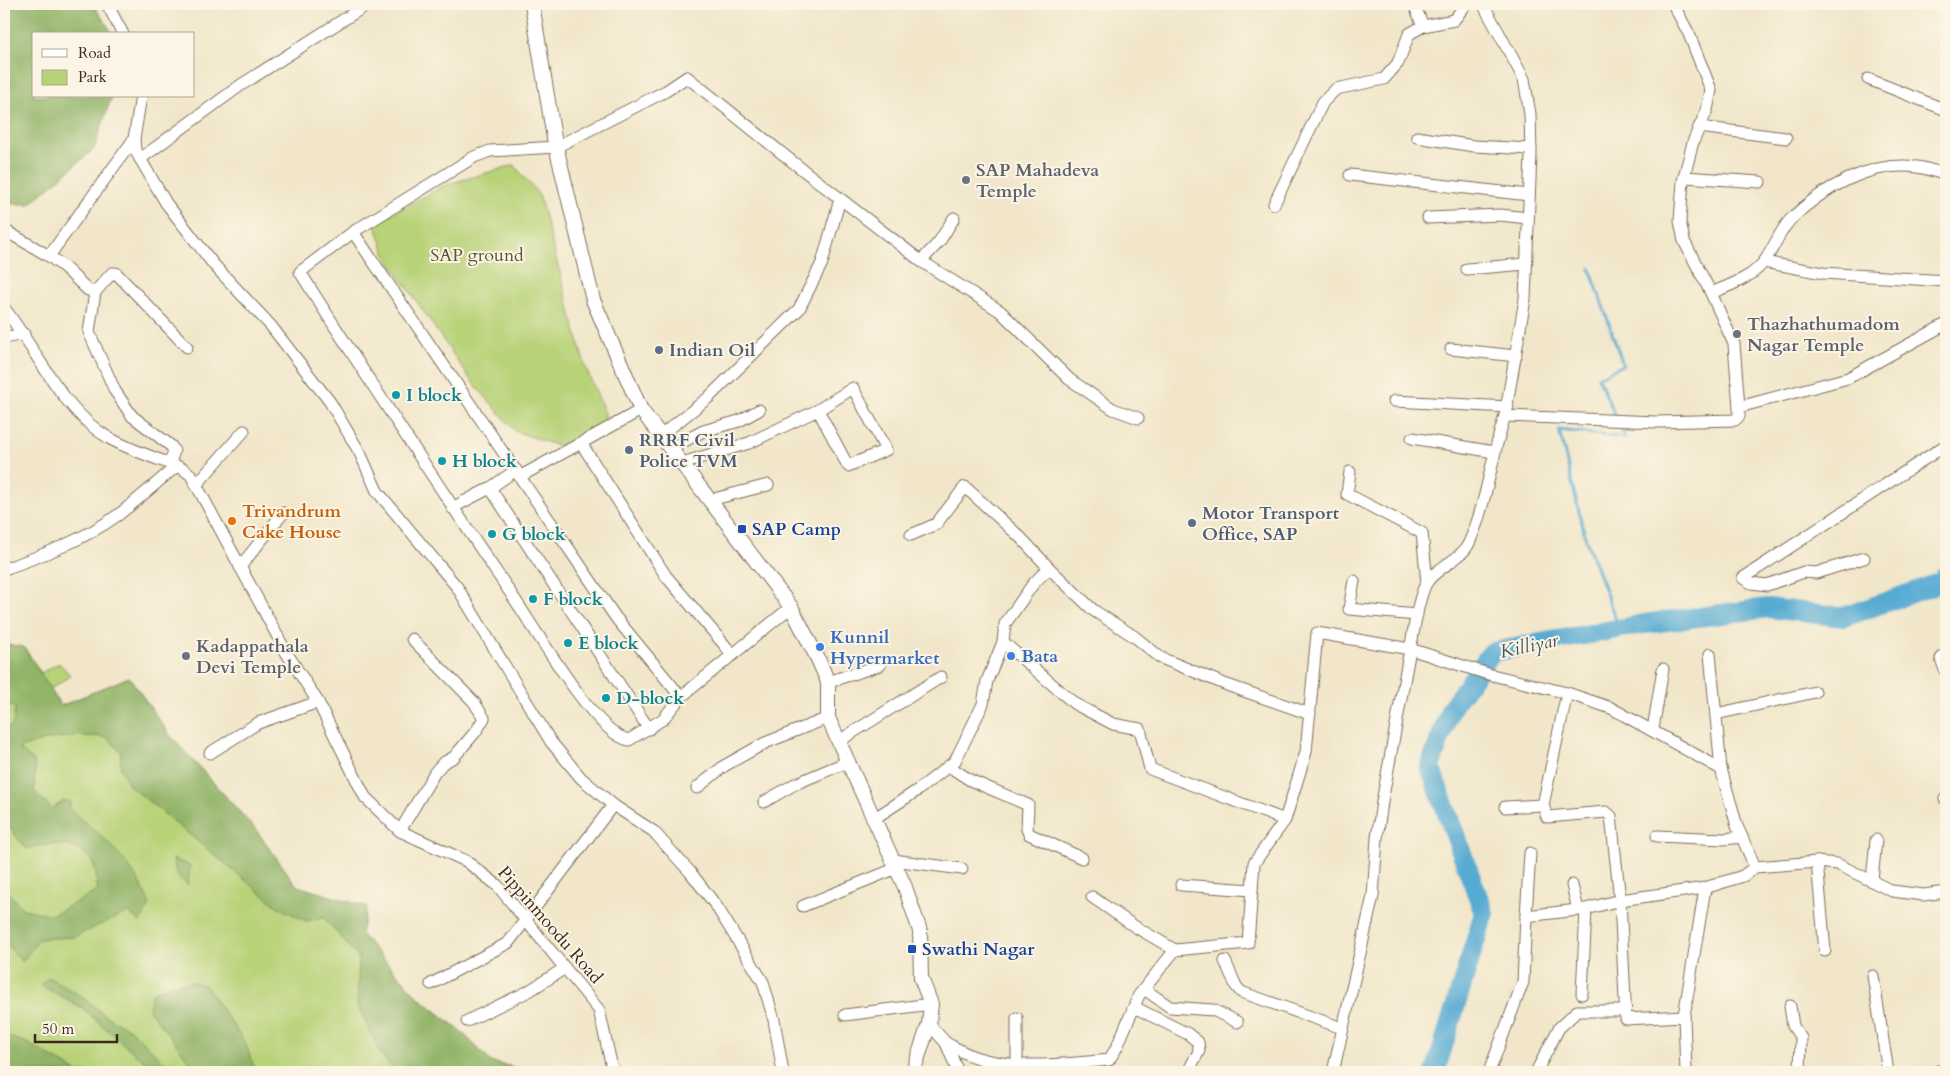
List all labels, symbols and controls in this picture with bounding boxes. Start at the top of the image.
legend [32,32,195,98]
text: Road [78,43,111,63]
text: Park [78,67,107,87]
place label: SAP Mahadeva Temple [976,158,1099,204]
marker: SAP Mahadeva Temple [960,174,972,186]
park label: SAP ground [430,243,524,268]
place label: Thazhathumadom Nagar Temple [1747,312,1900,358]
marker: Thazhathumadom Nagar Temple [1731,328,1743,340]
place label: Indian Oil [669,338,755,363]
marker: Indian Oil [653,344,665,356]
place label: I block [406,383,463,408]
marker: I block [390,389,402,401]
place label: RRRF Civil Police TVM [639,428,738,474]
marker: RRRF Civil Police TVM [623,444,635,456]
place label: H block [452,449,518,474]
marker: H block [436,455,448,467]
place label: Trivandrum Cake House [242,499,342,545]
place label: Motor Transport Office, SAP [1202,501,1340,547]
marker: Trivandrum Cake House [226,515,238,527]
place label: SAP Camp [752,517,841,542]
marker: Motor Transport Office, SAP [1186,517,1198,529]
place label: G block [502,522,567,547]
marker: SAP Camp [736,523,748,535]
marker: G block [486,528,498,540]
place label: F block [543,587,604,612]
marker: F block [527,593,539,605]
place label: Kunnil Hypermarket [830,625,940,671]
water label: Killiyar [1497,627,1561,665]
place label: E block [578,631,640,656]
place label: Kadappathala Devi Temple [196,634,309,680]
marker: E block [562,637,574,649]
marker: Kunnil Hypermarket [814,641,826,653]
place label: Bata [1021,644,1058,669]
marker: Kadappathala Devi Temple [180,650,192,662]
marker: Bata [1005,650,1017,662]
place label: D-block [616,686,685,711]
marker: D-block [600,692,612,704]
street label: Pippinmoodu Road [492,861,608,990]
place label: Swathi Nagar [922,937,1035,962]
marker: Swathi Nagar [906,943,918,955]
scale bar [35,1011,118,1043]
text: 50 m [42,1019,74,1039]

